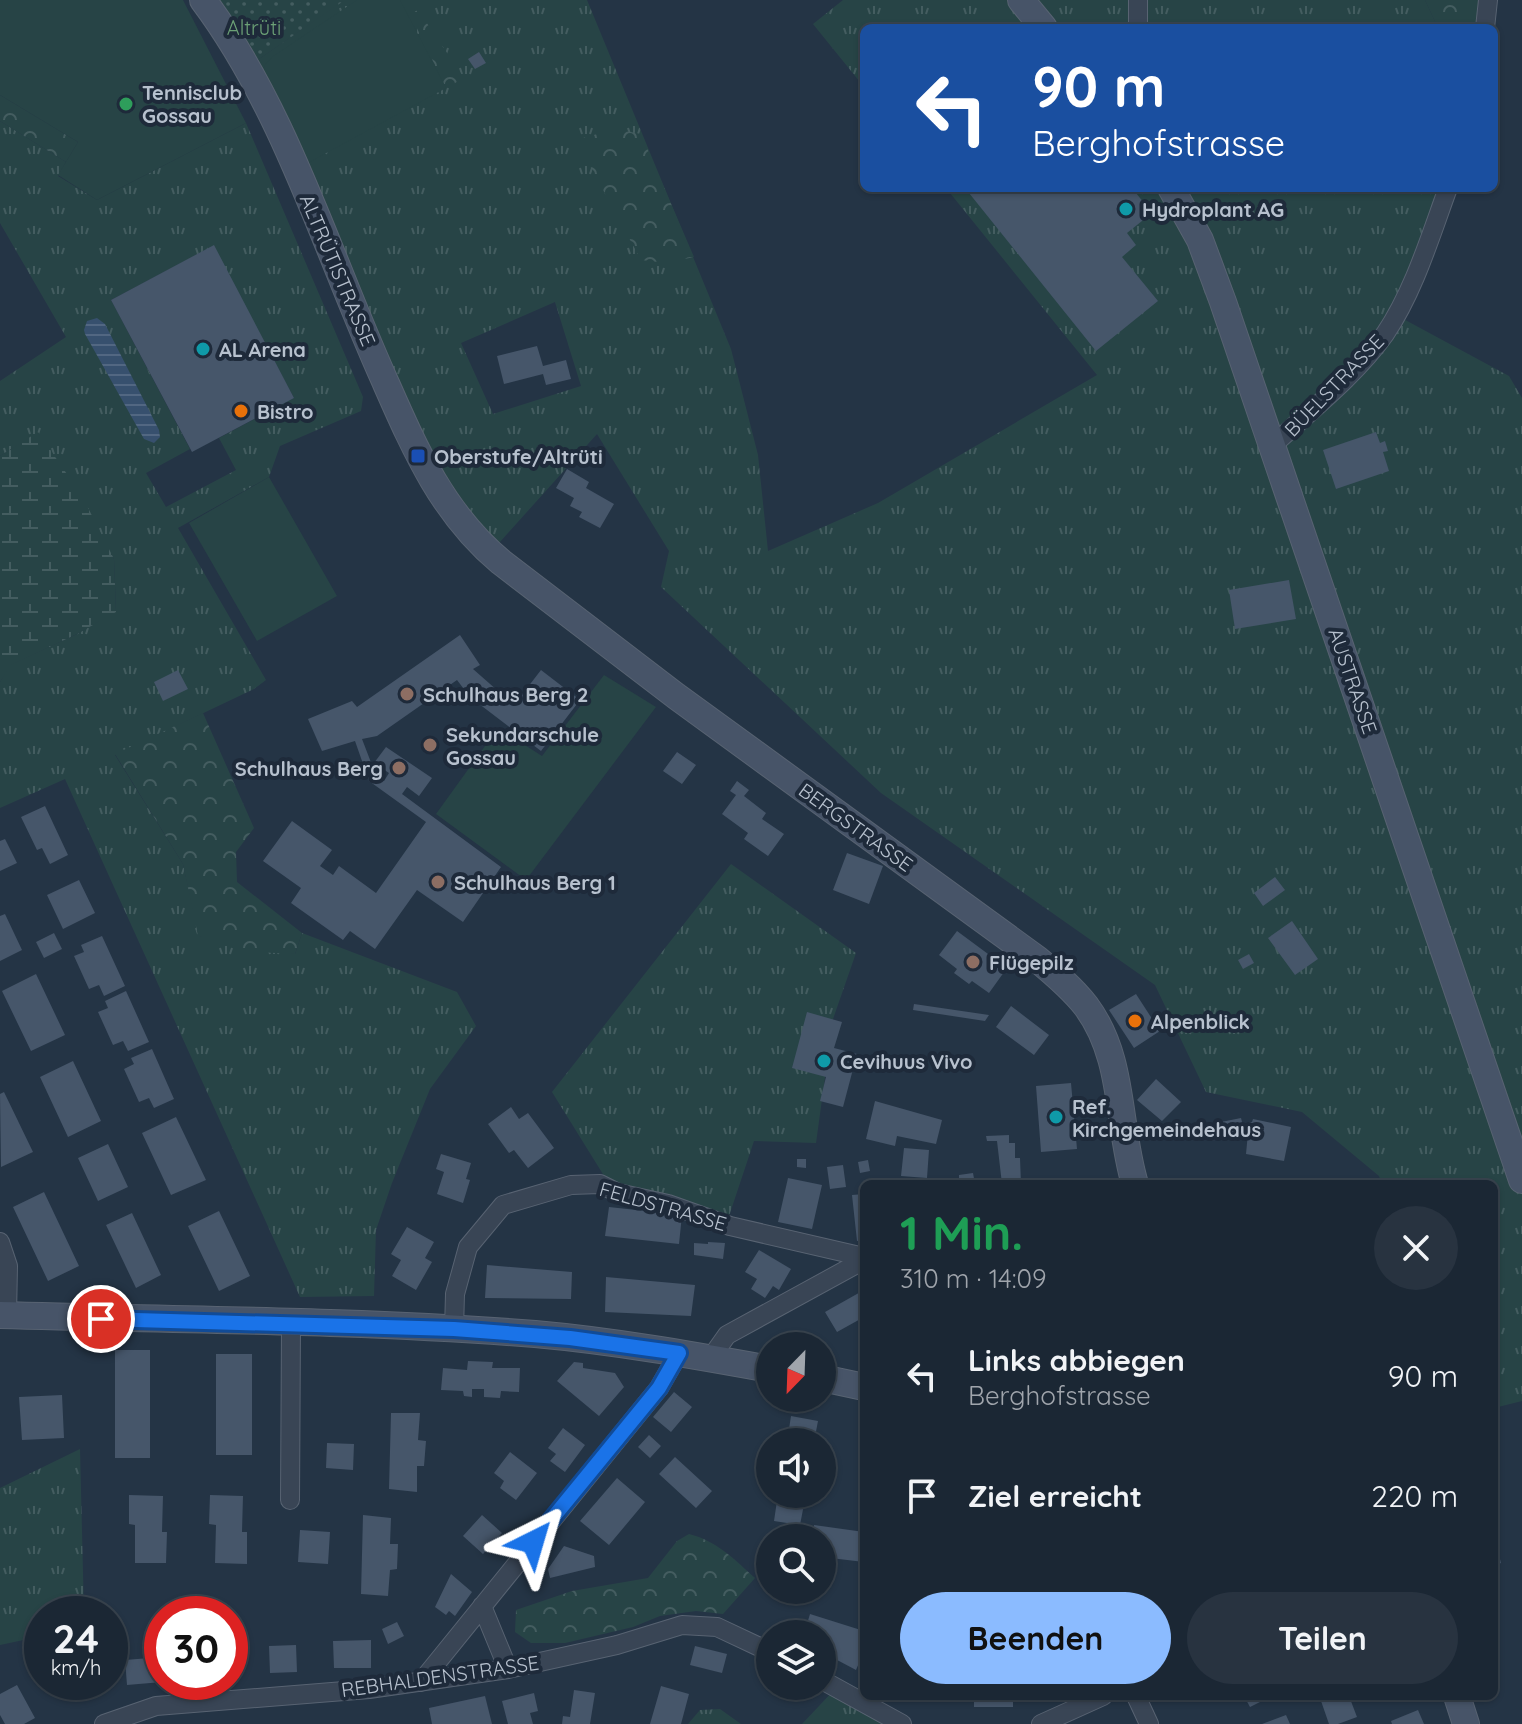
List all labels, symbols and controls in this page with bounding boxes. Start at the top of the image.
park label: Altrüti [227,15,281,40]
text: 90 m [1032,51,1166,121]
icon: left [900,56,1004,160]
place label: Tennisclub Gossau [142,80,242,128]
marker: Tennisclub Gossau [117,95,135,113]
text: Berghofstrasse [1032,120,1285,165]
street label: ALTRÜTISTRASSE [295,190,381,350]
place label: Hydroplant AG [1142,197,1284,222]
marker: Hydroplant AG [1117,200,1135,218]
street label: BÜELSTRASSE [1279,329,1389,441]
place label: AL Arena [219,337,306,362]
marker: AL Arena [194,340,212,358]
place label: Bistro [257,399,313,424]
marker: Bistro [232,402,250,420]
place label: Oberstufe/Altrüti [434,444,603,469]
marker: Oberstufe/Altrüti [409,447,427,465]
street label: AUSTRASSE [1323,625,1383,737]
place label: Schulhaus Berg 2 [423,682,588,707]
marker: Schulhaus Berg 2 [398,685,416,703]
place label: Sekundarschule Gossau [446,722,599,770]
marker: Sekundarschule Gossau [421,736,439,754]
place label: Schulhaus Berg [235,756,383,781]
marker: Schulhaus Berg [390,759,408,777]
street label: BERGSTRASSE [794,777,918,877]
place label: Schulhaus Berg 1 [454,870,616,895]
marker: Schulhaus Berg 1 [429,873,447,891]
place label: Flügepilz [989,950,1074,975]
marker: Flügepilz [964,953,982,971]
place label: Alpenblick [1151,1009,1250,1034]
marker: Alpenblick [1126,1012,1144,1030]
place label: Cevihuus Vivo [840,1049,973,1074]
marker: Cevihuus Vivo [815,1052,833,1070]
place label: Ref. Kirchgemeindehaus [1072,1094,1261,1142]
marker: Ref. Kirchgemeindehaus [1047,1108,1065,1126]
street label: FELDSTRASSE [596,1176,730,1236]
text: 1 Min. [900,1202,1023,1262]
button: close [1374,1206,1458,1290]
text: 310 m · 14:09 [900,1262,1047,1295]
pin [67,1285,135,1353]
icon: arrive [79,1297,123,1341]
north arrow [756,1332,836,1412]
map controls [756,1332,836,1700]
text: Links abbiegen [968,1341,1185,1379]
icon: left [900,1354,944,1398]
text: 90 m [1388,1357,1458,1395]
text: Berghofstrasse [968,1379,1151,1412]
button: sound [756,1428,836,1508]
icon: arrive [900,1474,944,1518]
text: Ziel erreicht [968,1477,1142,1515]
text: 220 m [1371,1477,1458,1515]
position arrow [491,1500,575,1584]
button: search [756,1524,836,1604]
button: Beenden [900,1592,1171,1684]
button: Teilen [1187,1592,1458,1684]
speed limit sign: 30 [144,1596,248,1700]
text: 24 [53,1613,99,1663]
button: layers [756,1620,836,1700]
street label: REBHALDENSTRASSE [339,1650,541,1702]
text: km/h [51,1655,101,1680]

